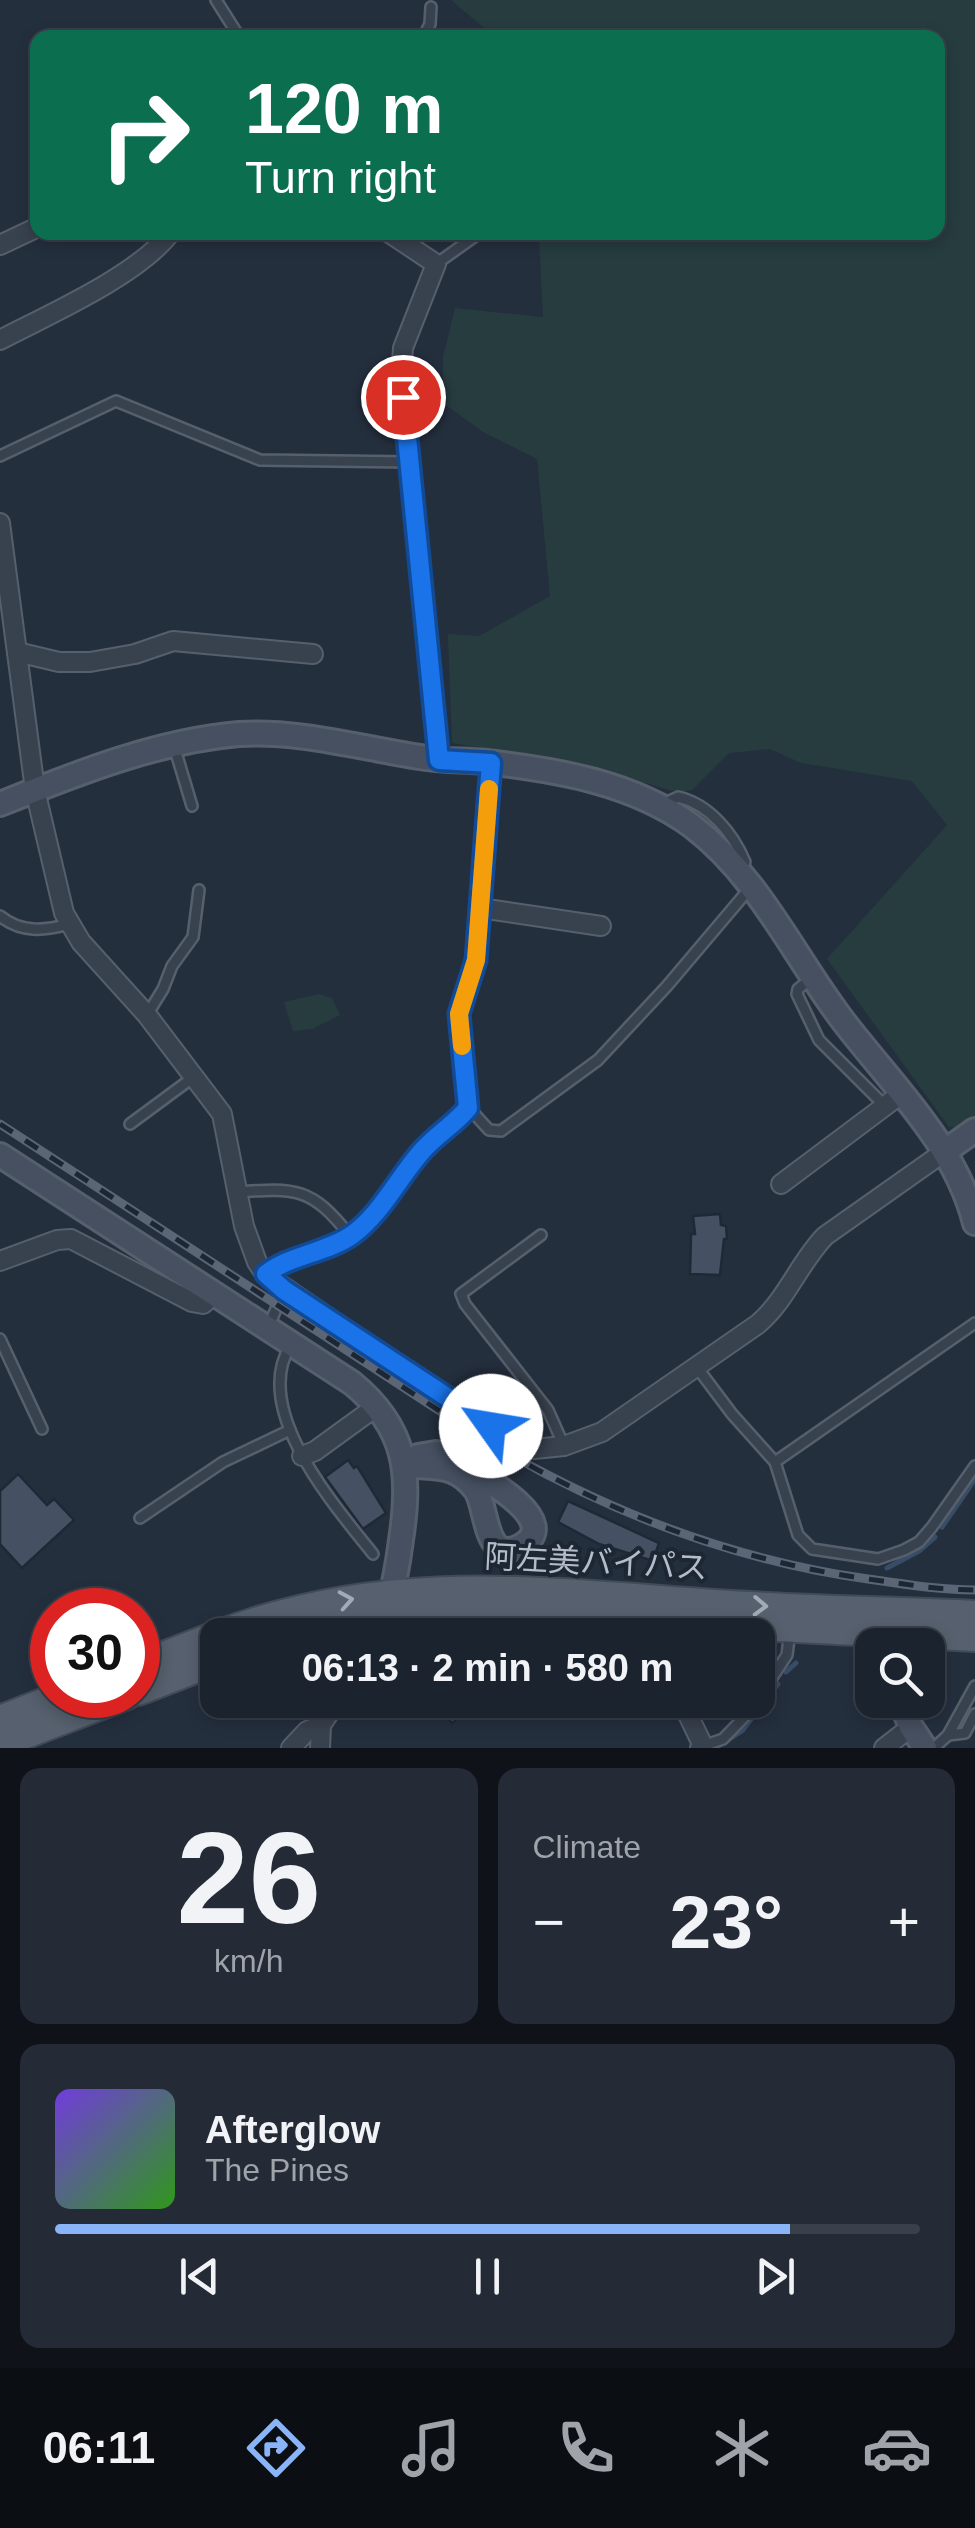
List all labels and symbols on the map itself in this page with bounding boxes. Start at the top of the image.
pin [361,355,446,440]
position arrow [439,1374,543,1478]
street label: 阿左美バイパス [484,1538,708,1586]
speed limit sign: 30 [30,1588,160,1718]
one-way arrow [338,1590,354,1611]
one-way arrow [752,1595,768,1616]

